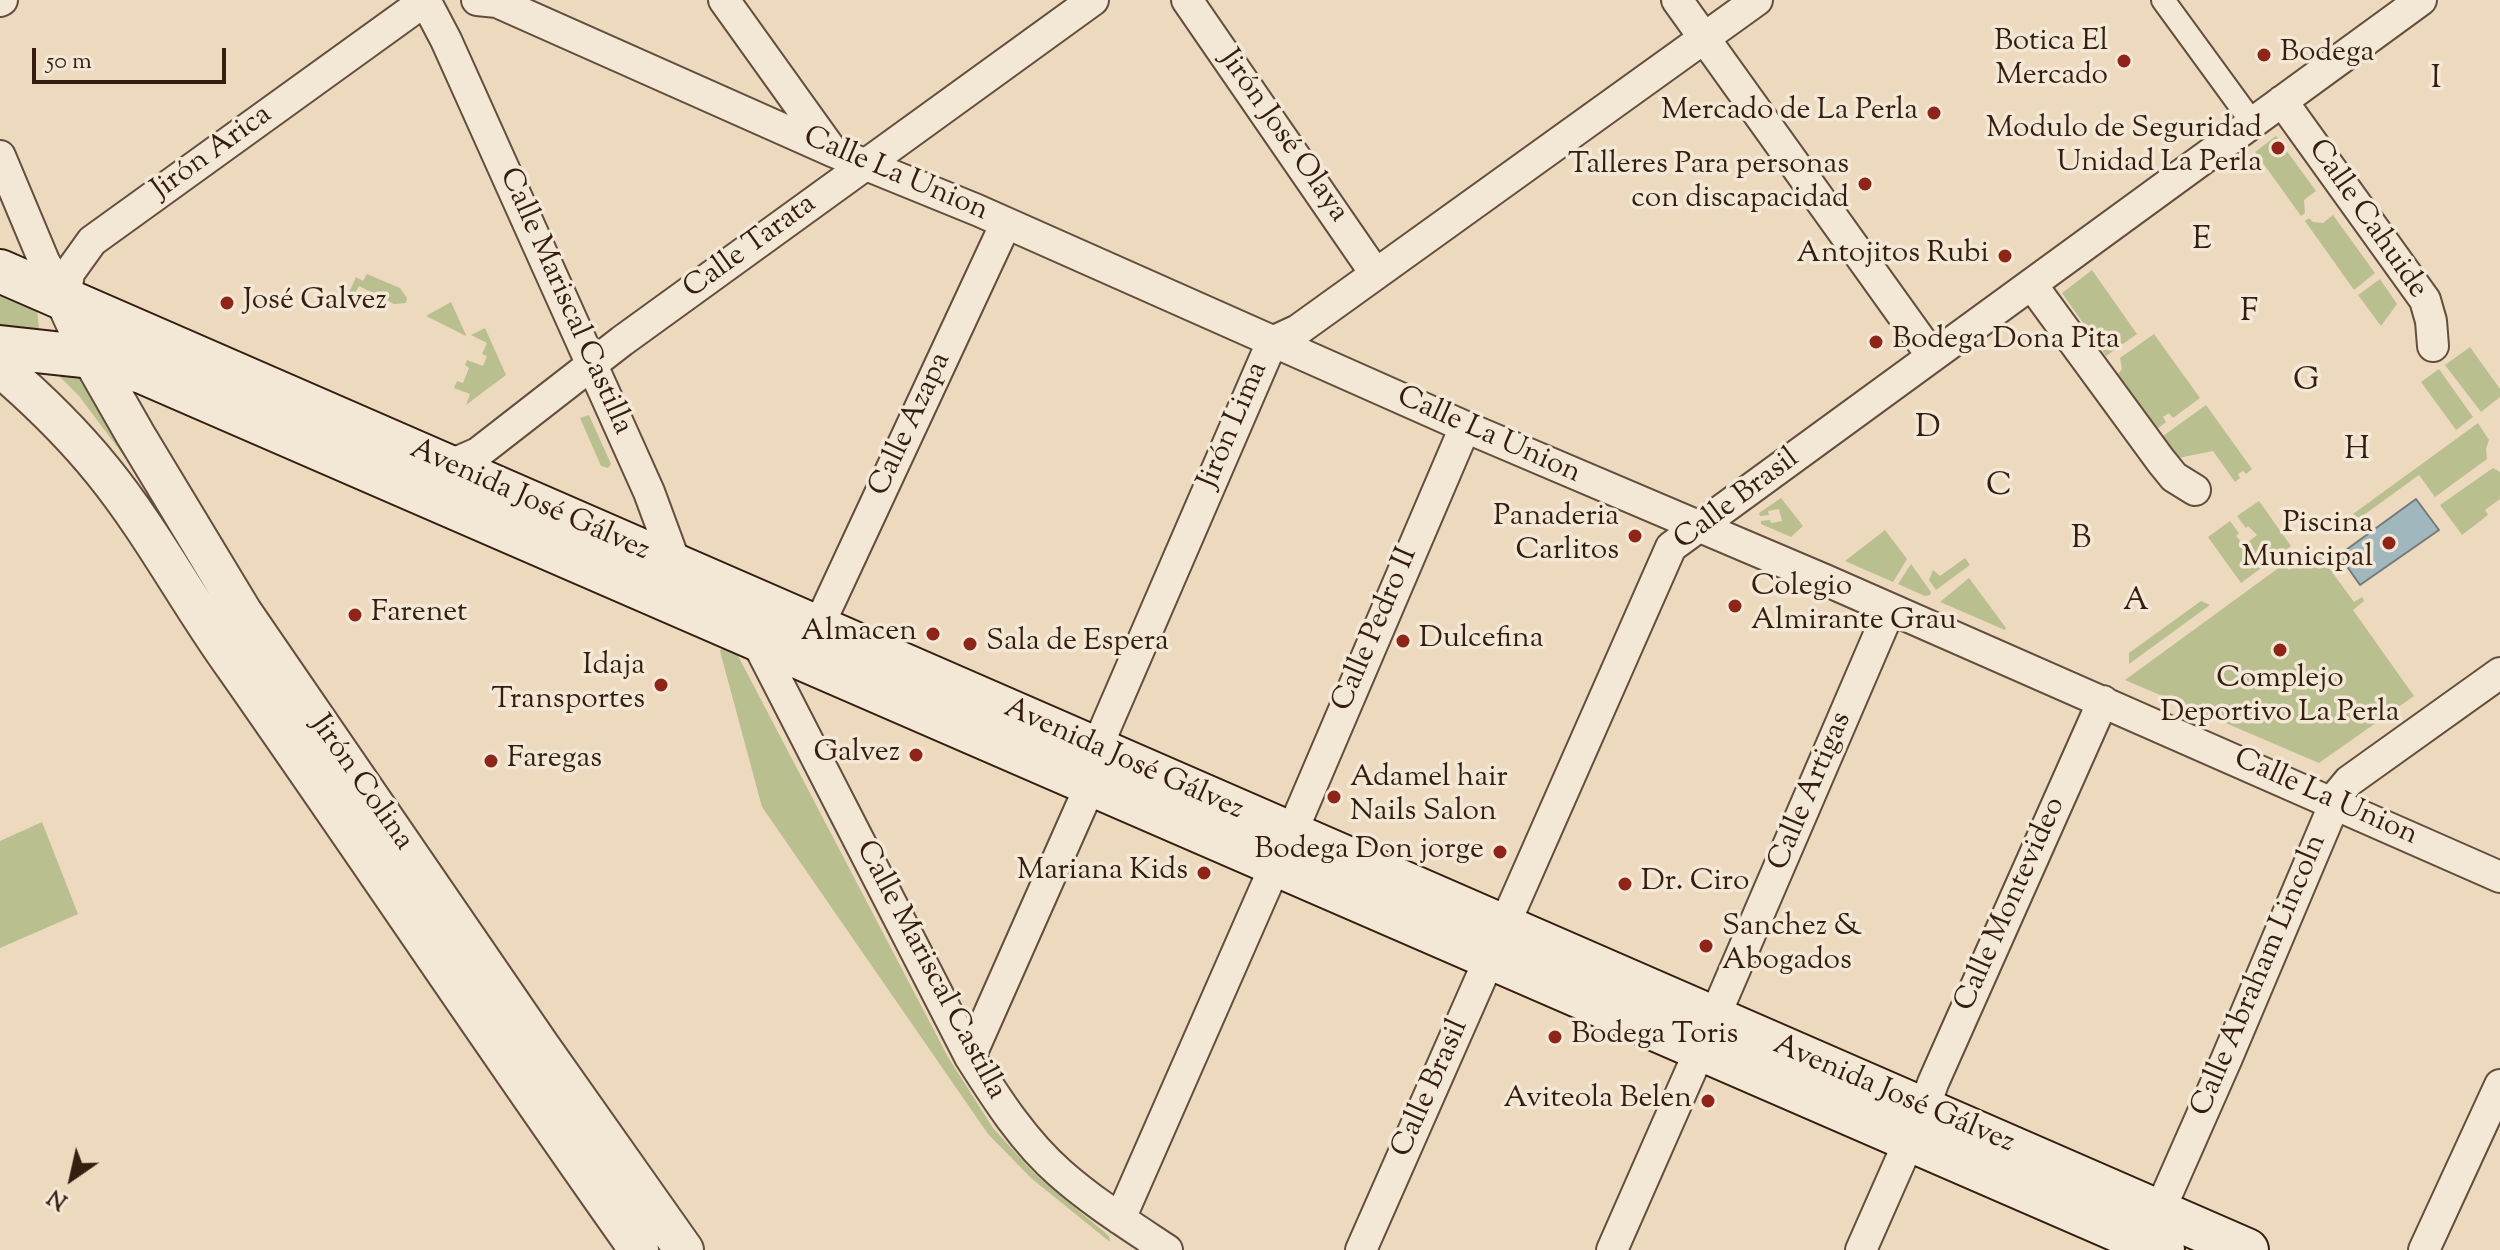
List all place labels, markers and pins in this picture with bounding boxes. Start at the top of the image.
place label: Botica El Mercado [1994,26,2108,96]
place label: Bodega [2280,37,2374,73]
marker: Bodega [2255,46,2273,64]
marker: Botica El Mercado [2115,52,2133,70]
place label: Mercado de La Perla [1661,95,1918,131]
marker: Mercado de La Perla [1925,104,1943,122]
place label: Modulo de Seguridad Unidad La Perla [1986,113,2262,184]
marker: Modulo de Seguridad Unidad La Perla [2269,139,2287,157]
place label: Talleres Para personas con discapacidad [1568,149,1849,220]
marker: Talleres Para personas con discapacidad [1856,175,1874,193]
place label: Antojitos Rubi [1797,238,1989,274]
marker: Antojitos Rubi [1996,247,2014,265]
place label: José Galvez [243,285,387,321]
marker: José Galvez [218,294,236,312]
place label: Bodega Dona Pita [1892,324,2120,360]
marker: Bodega Dona Pita [1867,333,1885,351]
place label: Panaderia Carlitos [1493,501,1619,572]
place label: Piscina Municipal [2242,508,2373,578]
marker: Panaderia Carlitos [1626,527,1644,545]
marker: Piscina Municipal [2380,534,2398,552]
place label: Colegio Almirante Grau [1751,571,1957,642]
place label: Farenet [371,597,467,633]
marker: Colegio Almirante Grau [1726,597,1744,615]
marker: Farenet [346,606,364,624]
place label: Almacen [801,616,917,652]
place label: Dulcefina [1419,623,1543,659]
marker: Almacen [924,625,942,643]
place label: Sala de Espera [986,626,1169,662]
marker: Dulcefina [1394,632,1412,650]
marker: Sala de Espera [961,635,979,653]
marker: Complejo Deportivo La Perla [2271,641,2289,659]
place label: Idaja Transportes [492,650,645,720]
place label: Complejo Deportivo La Perla [2160,663,2400,734]
marker: Idaja Transportes [652,676,670,694]
place label: Galvez [813,737,900,773]
place label: Faregas [507,743,602,779]
marker: Galvez [907,746,925,764]
marker: Faregas [482,752,500,770]
place label: Adamel hair Nails Salon [1350,762,1508,832]
marker: Adamel hair Nails Salon [1325,788,1343,806]
place label: Bodega Don jorge [1254,834,1484,870]
marker: Bodega Don jorge [1491,843,1509,861]
place label: Mariana Kids [1017,855,1188,891]
marker: Mariana Kids [1195,864,1213,882]
place label: Dr. Ciro [1641,866,1749,902]
marker: Dr. Ciro [1616,875,1634,893]
place label: Sanchez & Abogados [1722,911,1862,982]
marker: Sanchez & Abogados [1697,937,1715,955]
place label: Bodega Toris [1571,1019,1738,1055]
marker: Bodega Toris [1546,1028,1564,1046]
place label: Aviteola Belen [1504,1083,1692,1119]
marker: Aviteola Belen [1699,1092,1717,1110]

